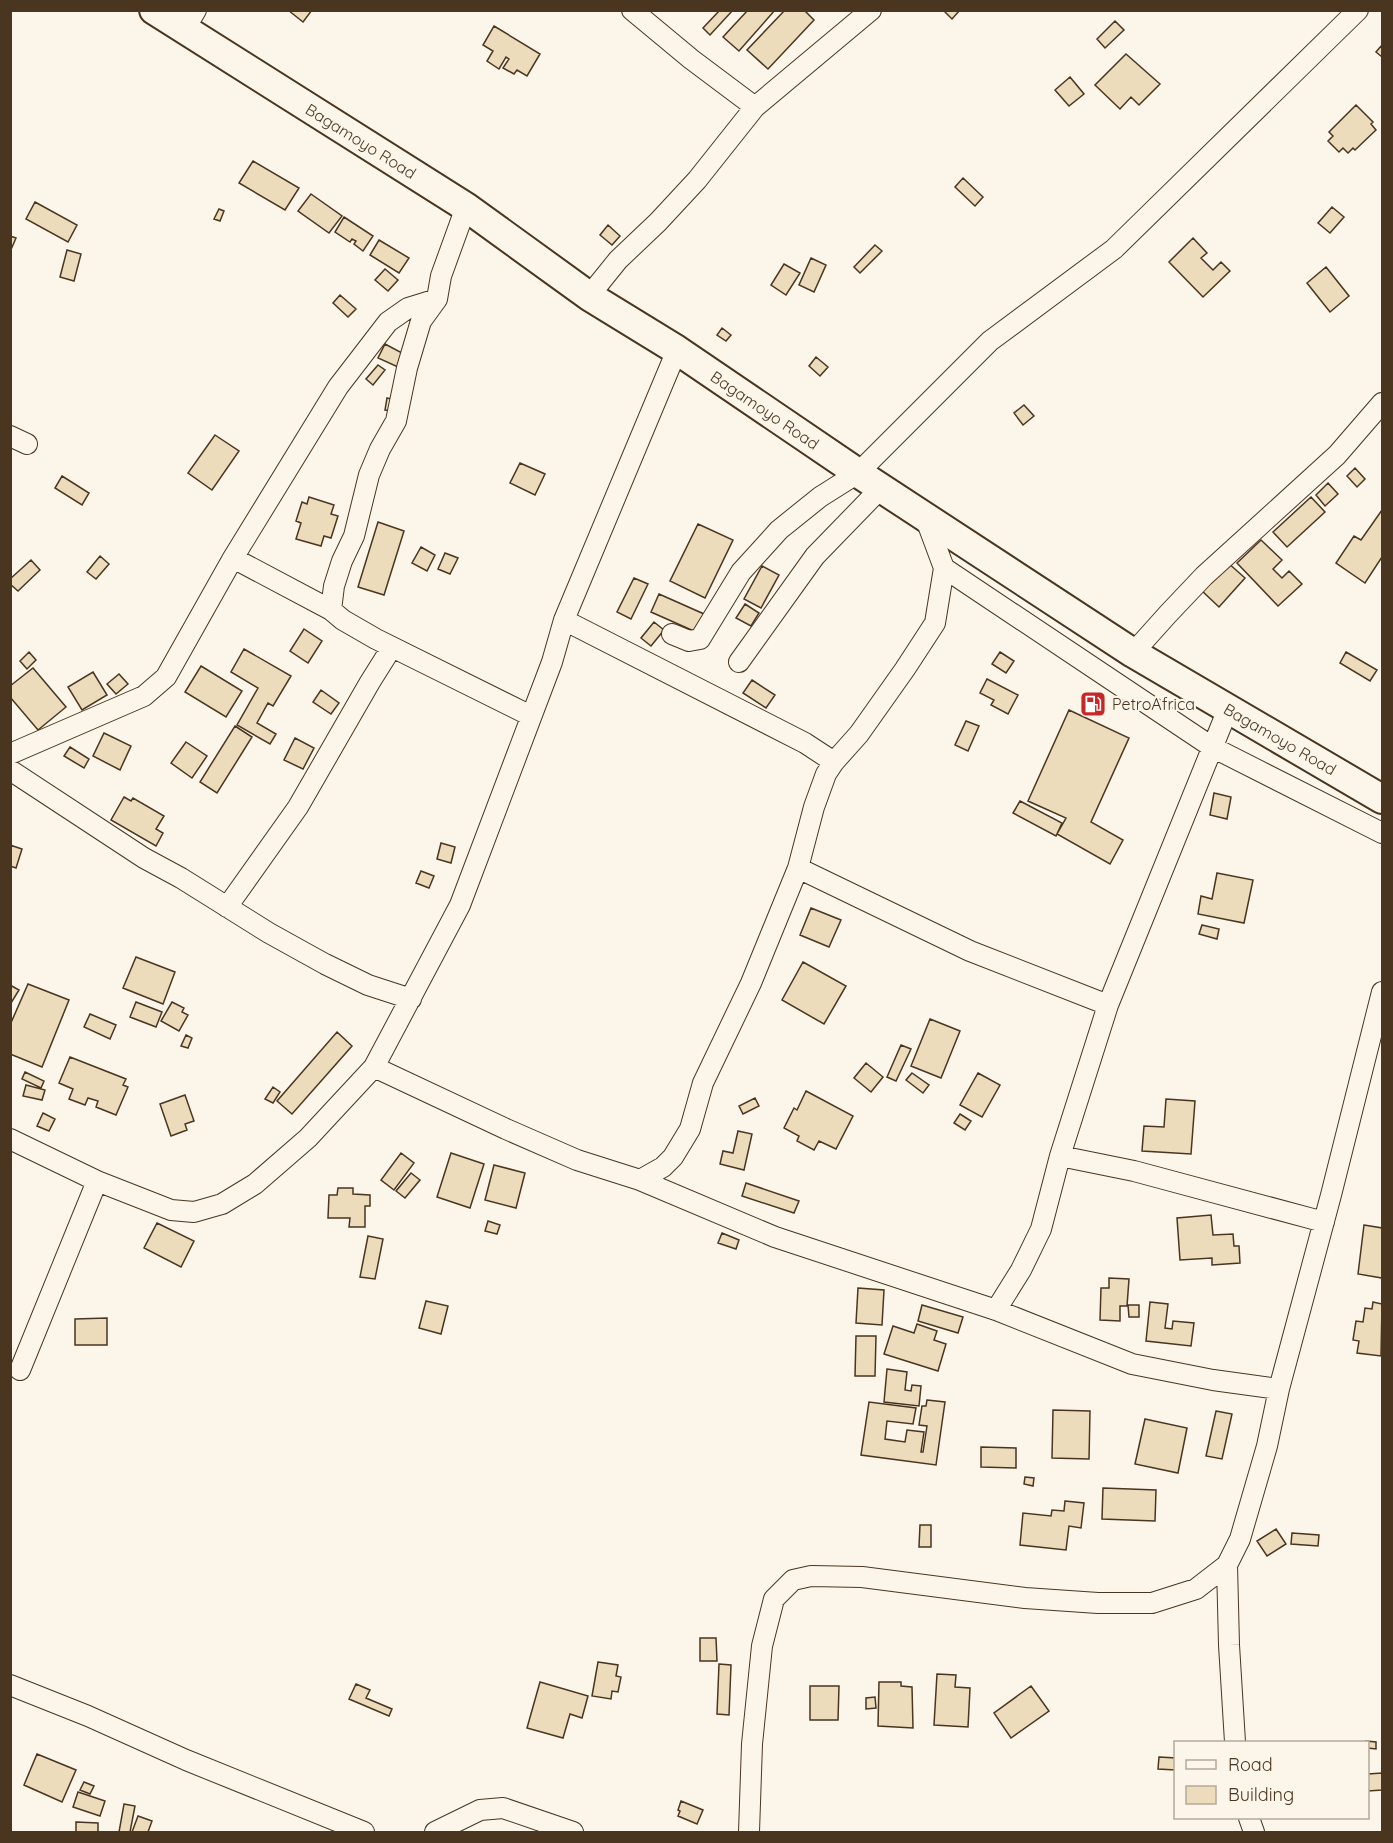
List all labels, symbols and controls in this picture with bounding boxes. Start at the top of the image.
street label: Bagamoyo Road [302,99,420,183]
street label: Bagamoyo Road [707,366,823,454]
fuel station icon: PetroAfrica [1078,689,1108,719]
place label: PetroAfrica [1112,694,1195,714]
street label: Bagamoyo Road [1220,699,1340,779]
legend [1174,1741,1369,1819]
text: Road [1228,1753,1273,1776]
text: Building [1228,1783,1294,1806]

